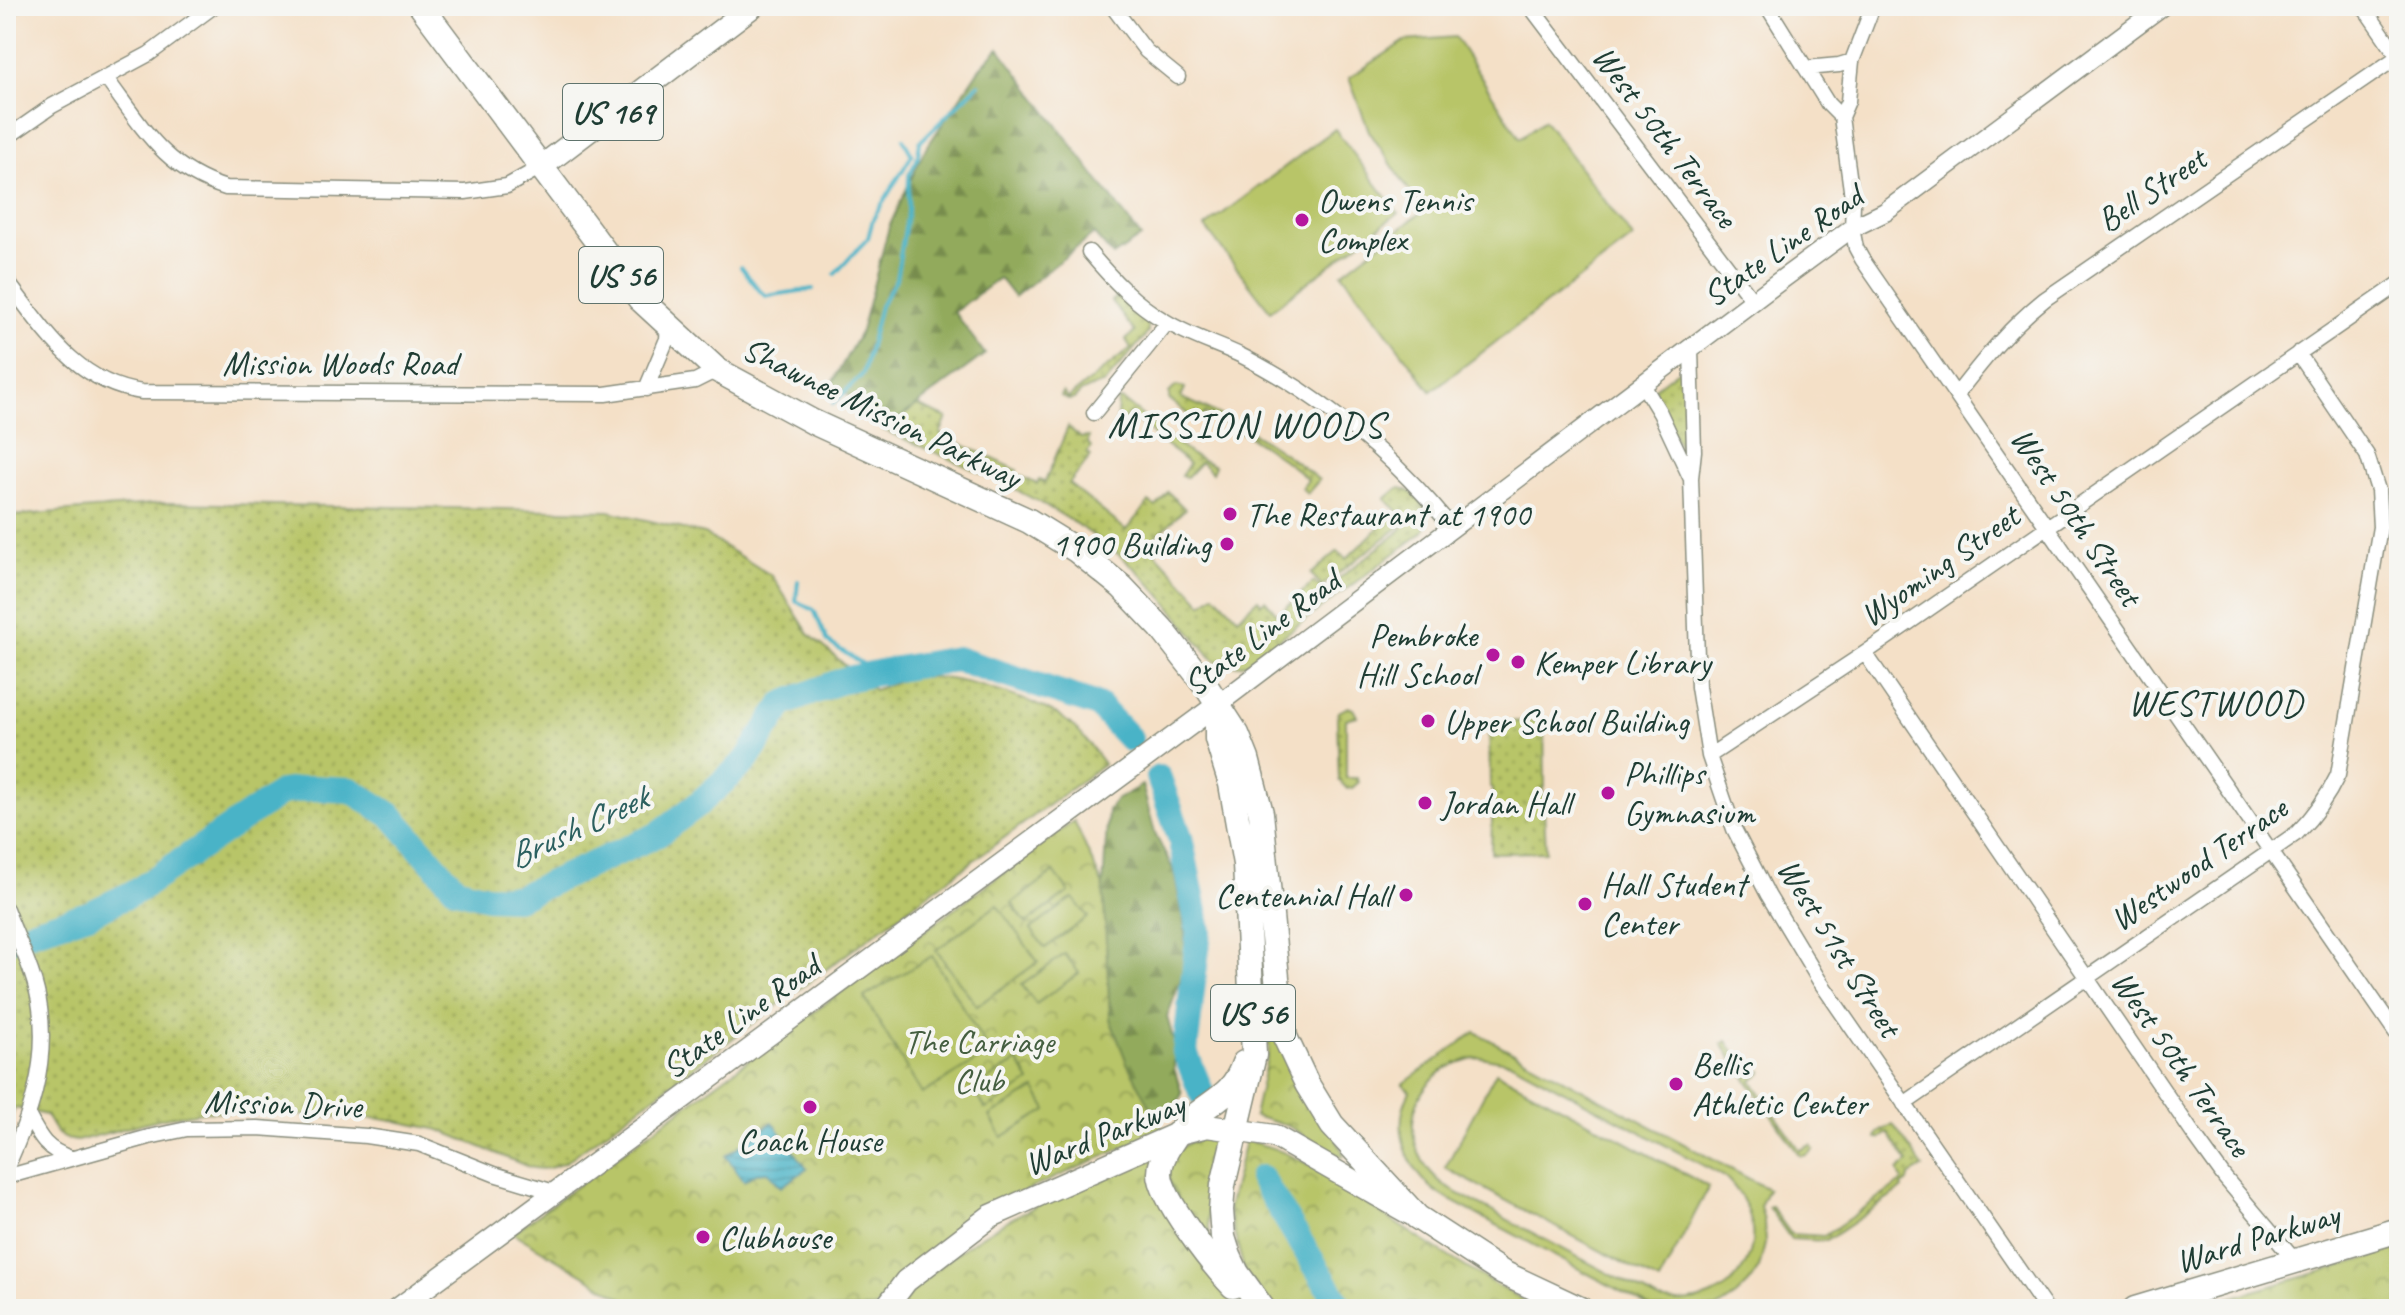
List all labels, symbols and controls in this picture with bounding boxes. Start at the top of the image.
street label: West 50th Terrace [1583,37,1749,237]
road number: US 169 [563,84,663,140]
street label: Bell Street [2089,135,2217,241]
street label: State Line Road [1694,172,1874,316]
place label: Owens Tennis Complex [1318,179,1475,261]
marker: Owens Tennis Complex [1293,211,1311,229]
road number: US 56 [579,247,663,303]
street label: Shawnee Mission Parkway [736,326,1030,499]
street label: Mission Woods Road [222,342,462,385]
district label: MISSION WOODS [1108,401,1390,448]
street label: West 50th Street [2001,419,2154,617]
place label: The Restaurant at 1900 [1246,493,1533,536]
street label: Wyoming Street [1851,493,2030,636]
marker: The Restaurant at 1900 [1221,505,1239,523]
place label: 1900 Building [1052,523,1213,566]
marker: 1900 Building [1218,535,1236,553]
street label: State Line Road [1174,557,1352,705]
place label: Pembroke Hill School [1357,614,1483,696]
place label: Kemper Library [1534,641,1713,684]
marker: Pembroke Hill School [1484,646,1502,664]
marker: Kemper Library [1509,653,1527,671]
district label: WESTWOOD [2128,680,2305,726]
place label: Upper School Building [1444,700,1691,743]
marker: Upper School Building [1419,712,1437,730]
place label: Phillips Gymnasium [1624,752,1757,834]
water label: Brush Creek [500,772,660,879]
place label: Jordan Hall [1439,782,1577,825]
marker: Phillips Gymnasium [1599,784,1617,802]
street label: Westwood Terrace [2101,785,2297,940]
marker: Jordan Hall [1416,794,1434,812]
street label: West 51st Street [1768,850,1913,1047]
place label: Hall Student Center [1601,863,1751,945]
place label: Centennial Hall [1215,874,1396,917]
marker: Centennial Hall [1397,886,1415,904]
marker: Hall Student Center [1576,895,1594,913]
street label: State Line Road [653,942,832,1088]
street label: West 50th Terrace [2102,962,2263,1166]
road number: US 56 [1211,985,1295,1041]
park label: The Carriage Club [904,1020,1056,1102]
place label: Bellis Athletic Center [1692,1043,1870,1125]
marker: Bellis Athletic Center [1667,1075,1685,1093]
street label: Mission Drive [204,1079,364,1128]
street label: Ward Parkway [1018,1081,1194,1185]
marker: Coach House [801,1098,819,1116]
place label: Coach House [738,1119,884,1162]
street label: Ward Parkway [2170,1191,2347,1283]
place label: Clubhouse [719,1216,834,1259]
marker: Clubhouse [694,1228,712,1246]

